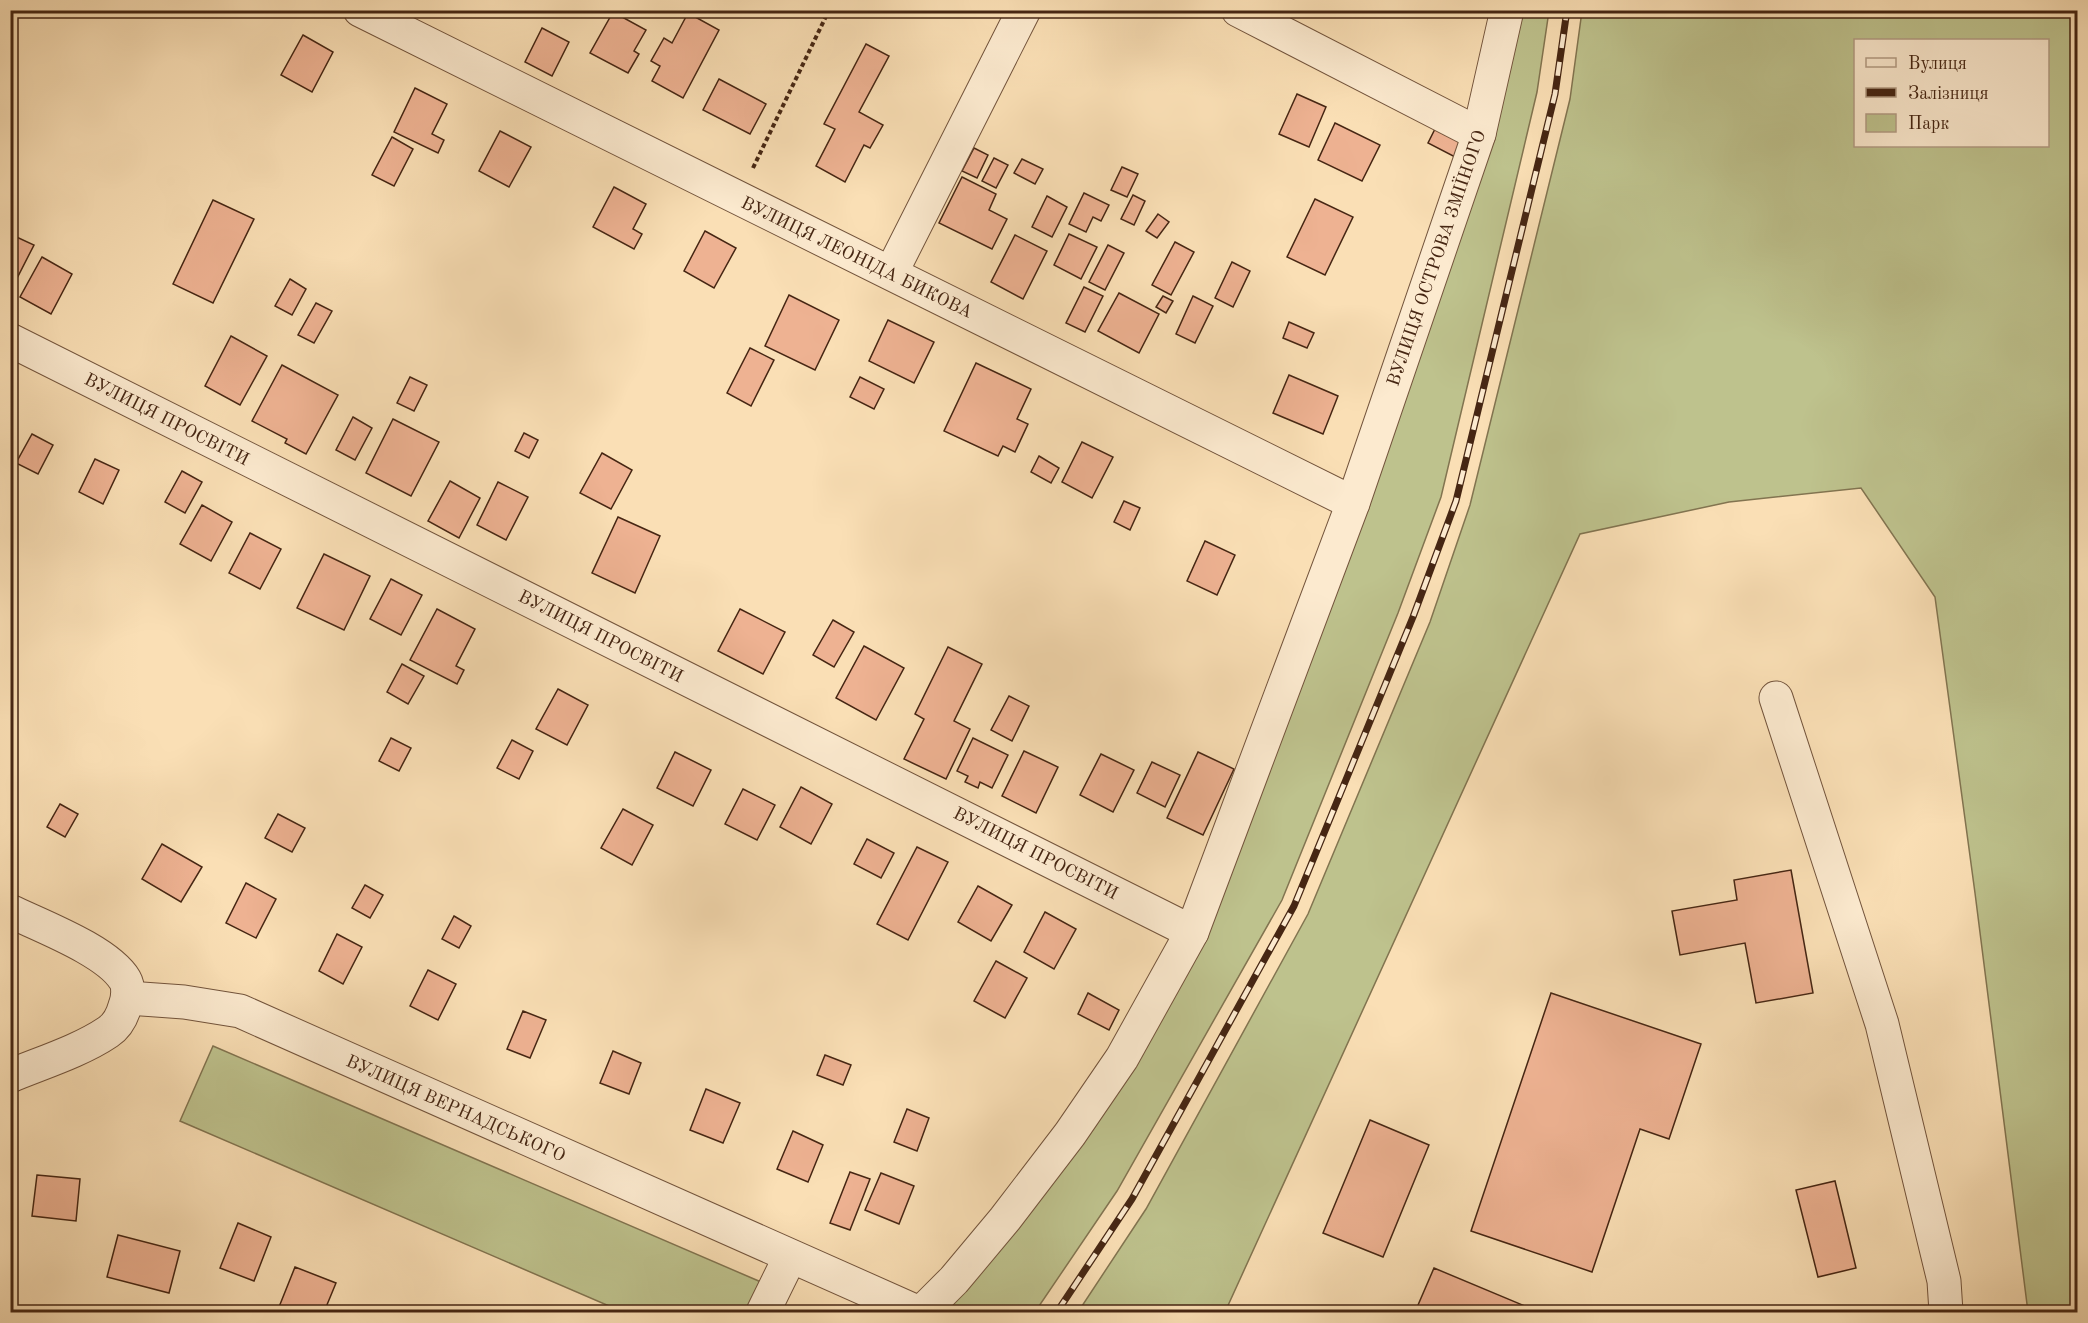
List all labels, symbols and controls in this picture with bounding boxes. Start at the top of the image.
legend [1854,39,2049,147]
text: Вулиця [1908,55,1967,73]
text: Залізниця [1908,85,1989,103]
text: Парк [1908,115,1949,133]
street label: ВУЛИЦЯ ОСТРОВА ЗМІЇНОГО [1382,127,1489,389]
street label: ВУЛИЦЯ ЛЕОНІДА БИКОВА [738,194,975,322]
street label: ВУЛИЦЯ ПРОСВІТИ [81,370,252,469]
street label: ВУЛИЦЯ ПРОСВІТИ [515,587,686,686]
street label: ВУЛИЦЯ ПРОСВІТИ [950,804,1121,903]
street label: ВУЛИЦЯ ВЕРНАДСЬКОГО [343,1052,568,1166]

